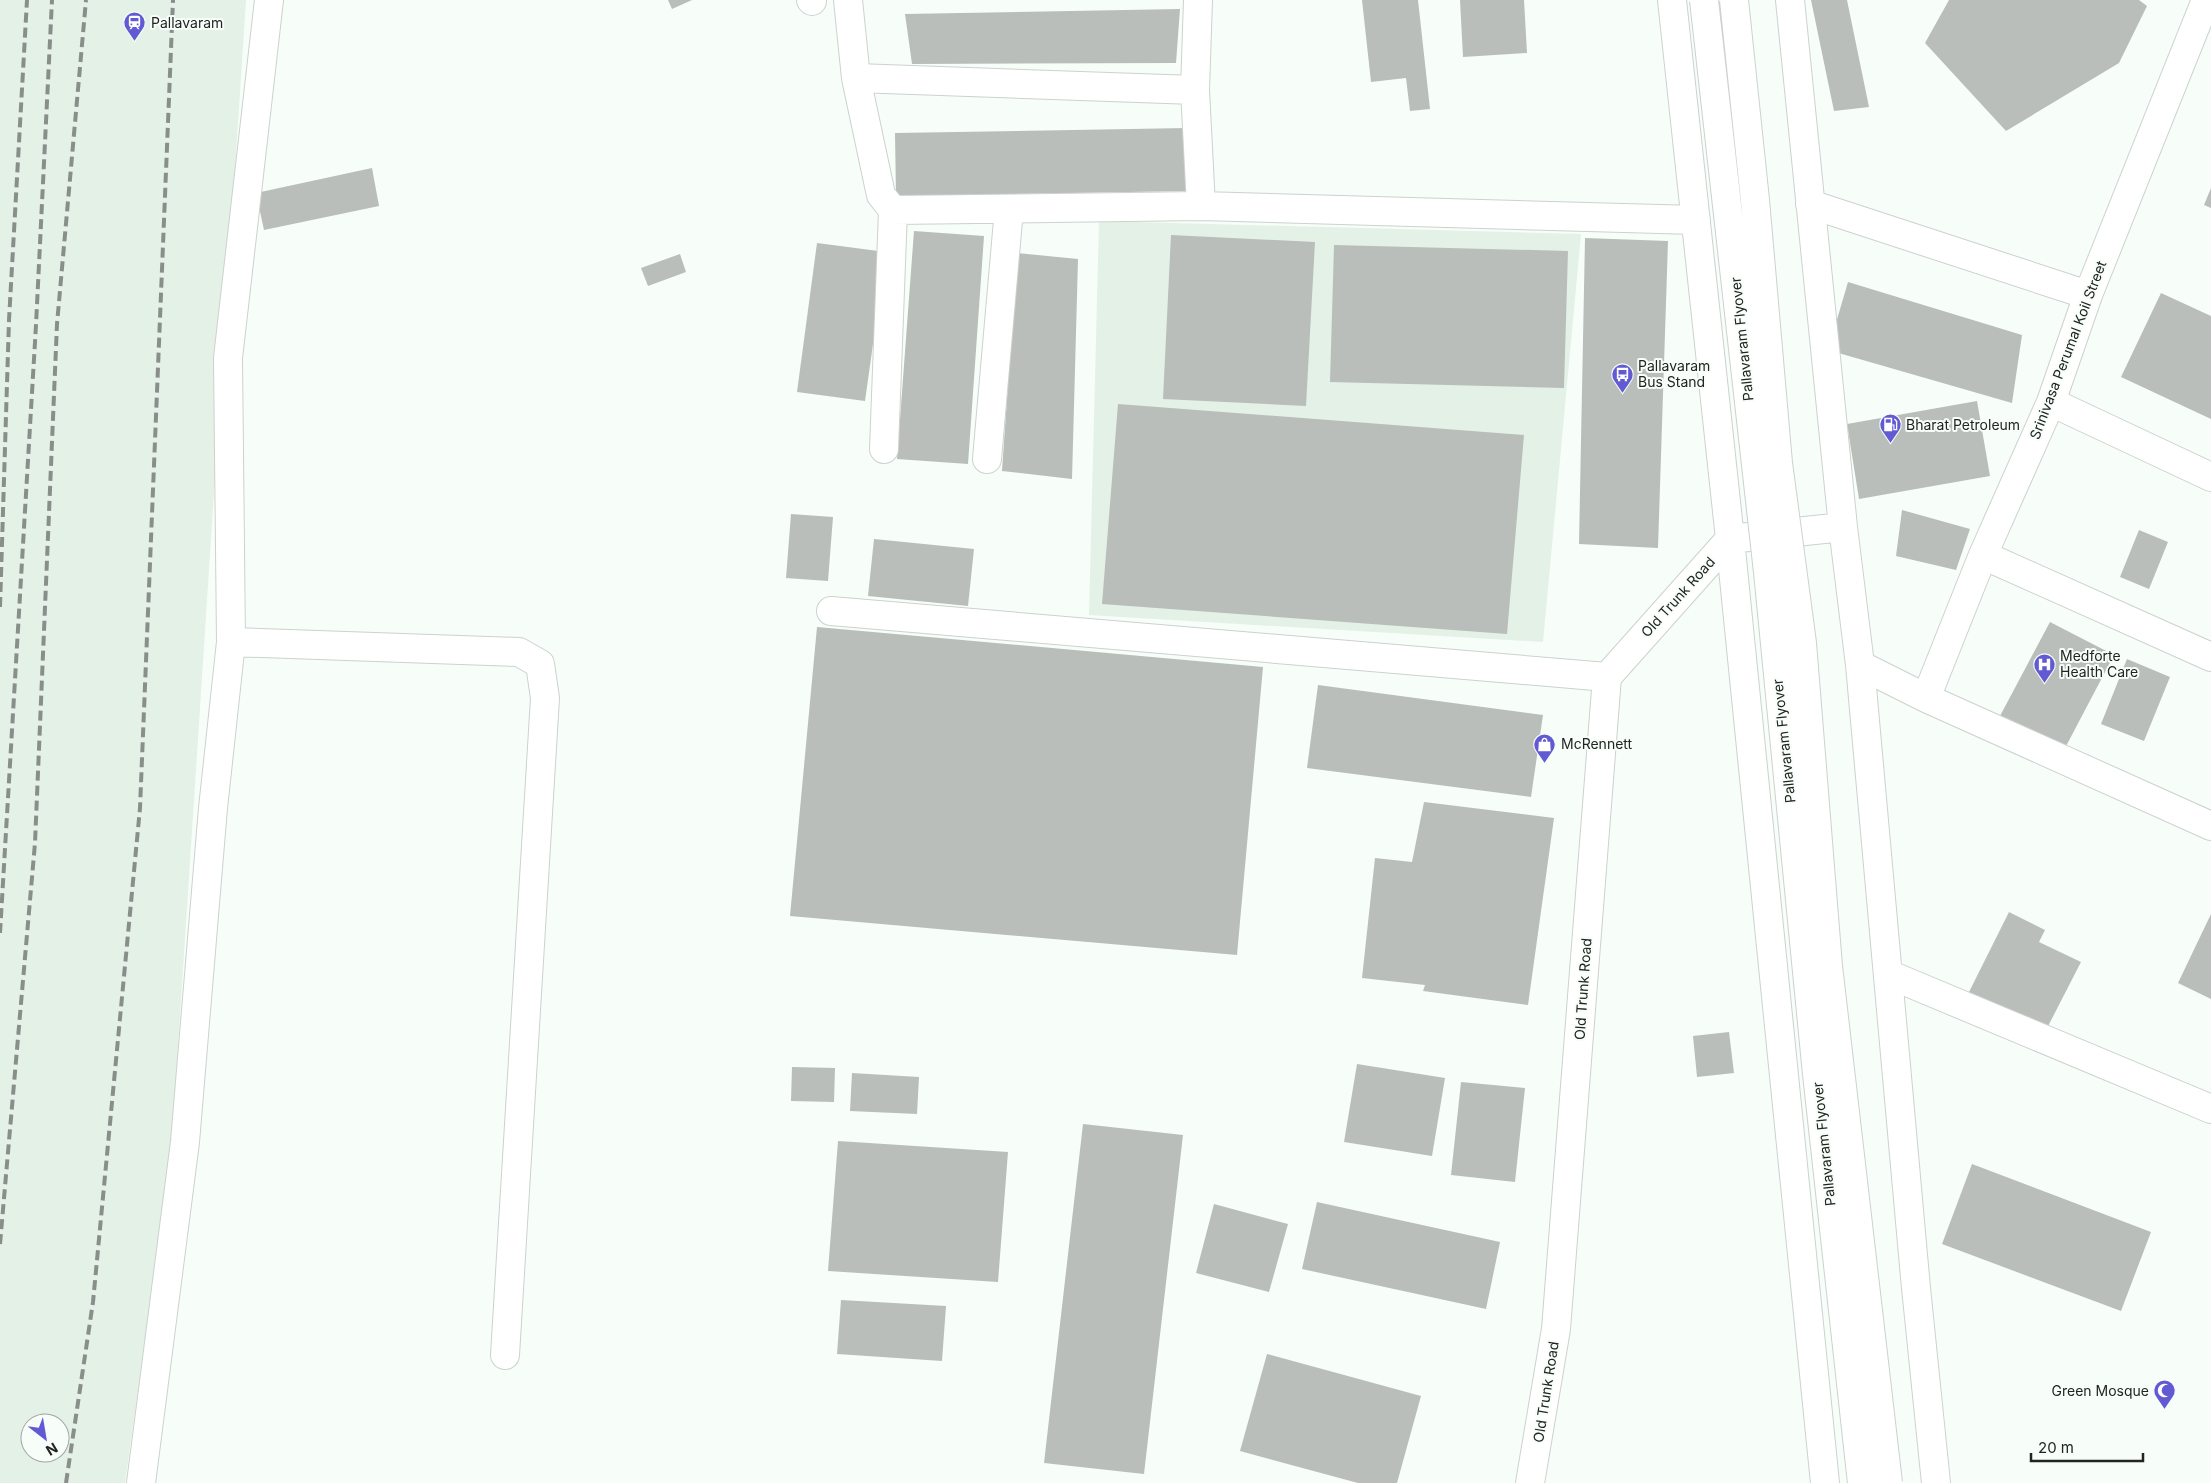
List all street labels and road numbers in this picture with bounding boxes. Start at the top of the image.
street label: Srinivasa Perumal Koil Street [2026,258,2110,441]
street label: Pallavaram Flyover [1727,276,1756,402]
street label: Old Trunk Road [1637,553,1718,640]
street label: Pallavaram Flyover [1769,678,1798,804]
street label: Old Trunk Road [1570,937,1595,1040]
street label: Pallavaram Flyover [1809,1081,1838,1207]
street label: Old Trunk Road [1529,1340,1562,1444]

